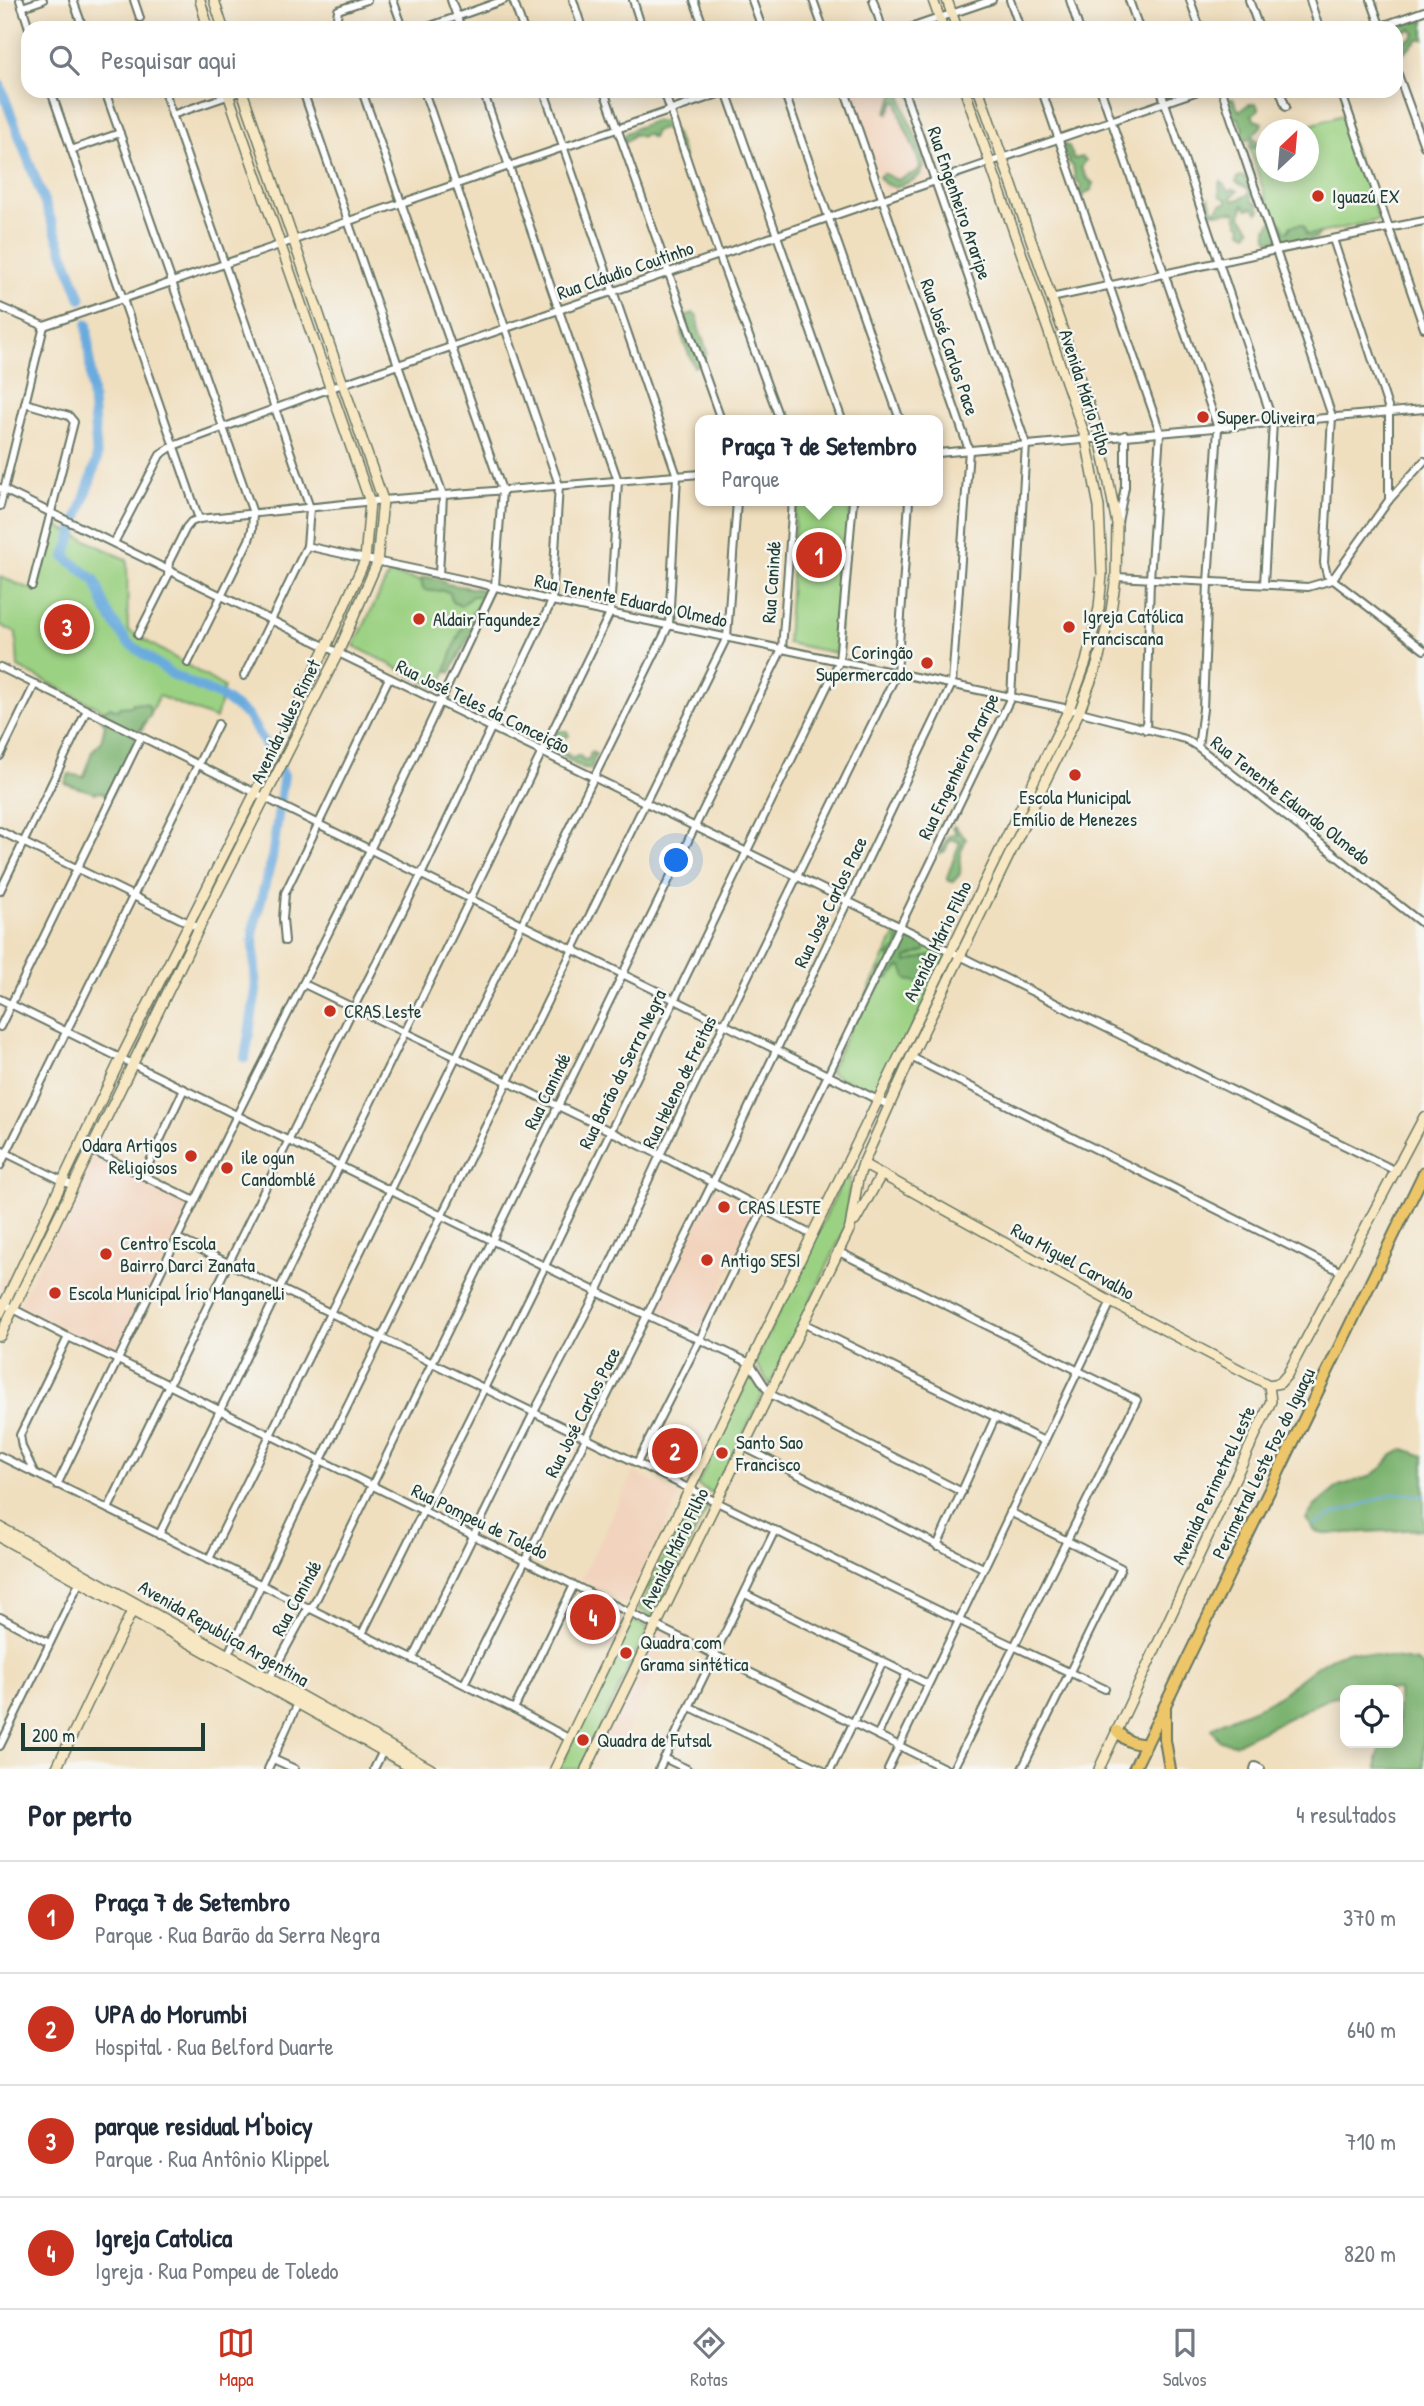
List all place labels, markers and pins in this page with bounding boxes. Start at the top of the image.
place label: Iguazú EX [1332,183,1400,209]
marker: Iguazú EX [1310,188,1326,204]
place label: Super Oliveira [1217,404,1315,430]
marker: Super Oliveira [1195,409,1211,425]
pin: 1 [796,529,842,581]
pin: 3 [44,601,90,653]
place label: Igreja Católica Franciscana [1082,603,1184,651]
place label: Aldair Fagundez [433,606,540,632]
marker: Aldair Fagundez [411,611,427,627]
marker: Igreja Católica Franciscana [1061,619,1077,635]
place label: Coringão Supermercado [816,639,913,687]
marker: Coringão Supermercado [919,655,935,671]
marker: Escola Municipal Emílio de Menezes [1067,767,1083,783]
place label: Escola Municipal Emílio de Menezes [1013,784,1137,832]
place label: CRAS Leste [344,998,422,1024]
marker: CRAS Leste [322,1003,338,1019]
place label: Odara Artigos Religiosos [82,1132,177,1180]
place label: ile ogun Candomblé [241,1144,316,1192]
marker: Odara Artigos Religiosos [183,1148,199,1164]
marker: ile ogun Candomblé [219,1160,235,1176]
place label: CRAS LESTE [738,1194,821,1220]
marker: CRAS LESTE [716,1199,732,1215]
place label: Centro Escola Bairro Darci Zanata [120,1230,255,1278]
marker: Centro Escola Bairro Darci Zanata [98,1246,114,1262]
place label: Antigo SESI [721,1247,800,1273]
marker: Antigo SESI [699,1252,715,1268]
place label: Escola Municipal Írio Manganelli [69,1280,285,1306]
marker: Escola Municipal Írio Manganelli [47,1285,63,1301]
pin: 2 [652,1425,698,1477]
place label: Santo Sao Francisco [735,1429,803,1477]
marker: Santo Sao Francisco [714,1445,730,1461]
pin: 4 [570,1591,616,1643]
place label: Quadra com Grama sintética [640,1629,749,1677]
marker: Quadra com Grama sintética [618,1645,634,1661]
place label: Quadra de Futsal [597,1727,712,1753]
marker: Quadra de Futsal [575,1732,591,1748]

